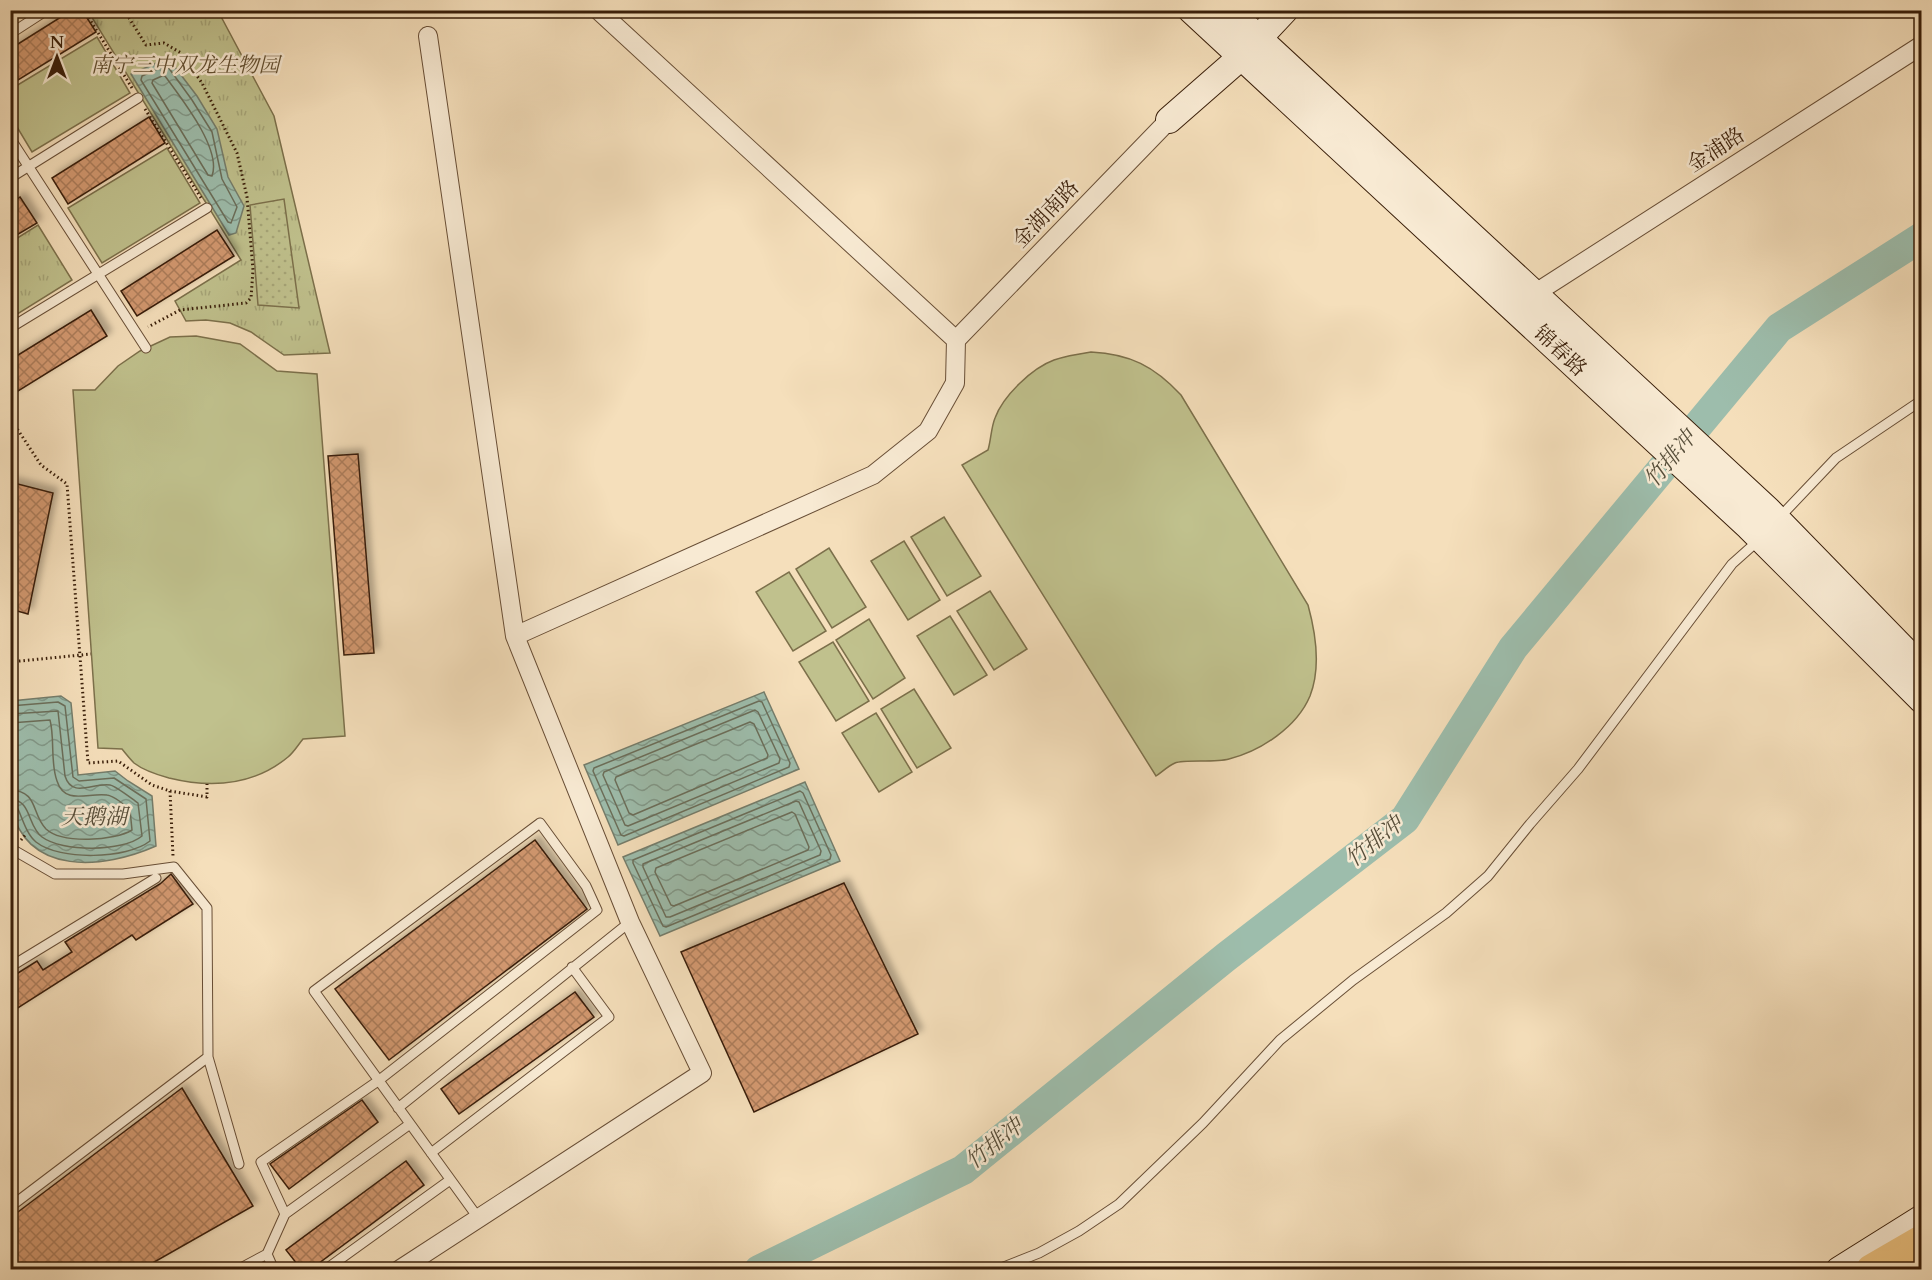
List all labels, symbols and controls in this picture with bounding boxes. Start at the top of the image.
north arrow [27,27,87,87]
text: N [50,32,64,54]
park label: 南宁三中双龙生物园 [91,51,282,80]
street label: 金浦路 [1682,121,1750,179]
street label: 金湖南路 [1006,174,1086,254]
street label: 锦春路 [1527,319,1593,383]
water label: 竹排冲 [1637,422,1705,494]
water label: 天鹅湖 [61,802,131,832]
water label: 竹排冲 [1339,808,1411,874]
water label: 竹排冲 [959,1110,1031,1176]

